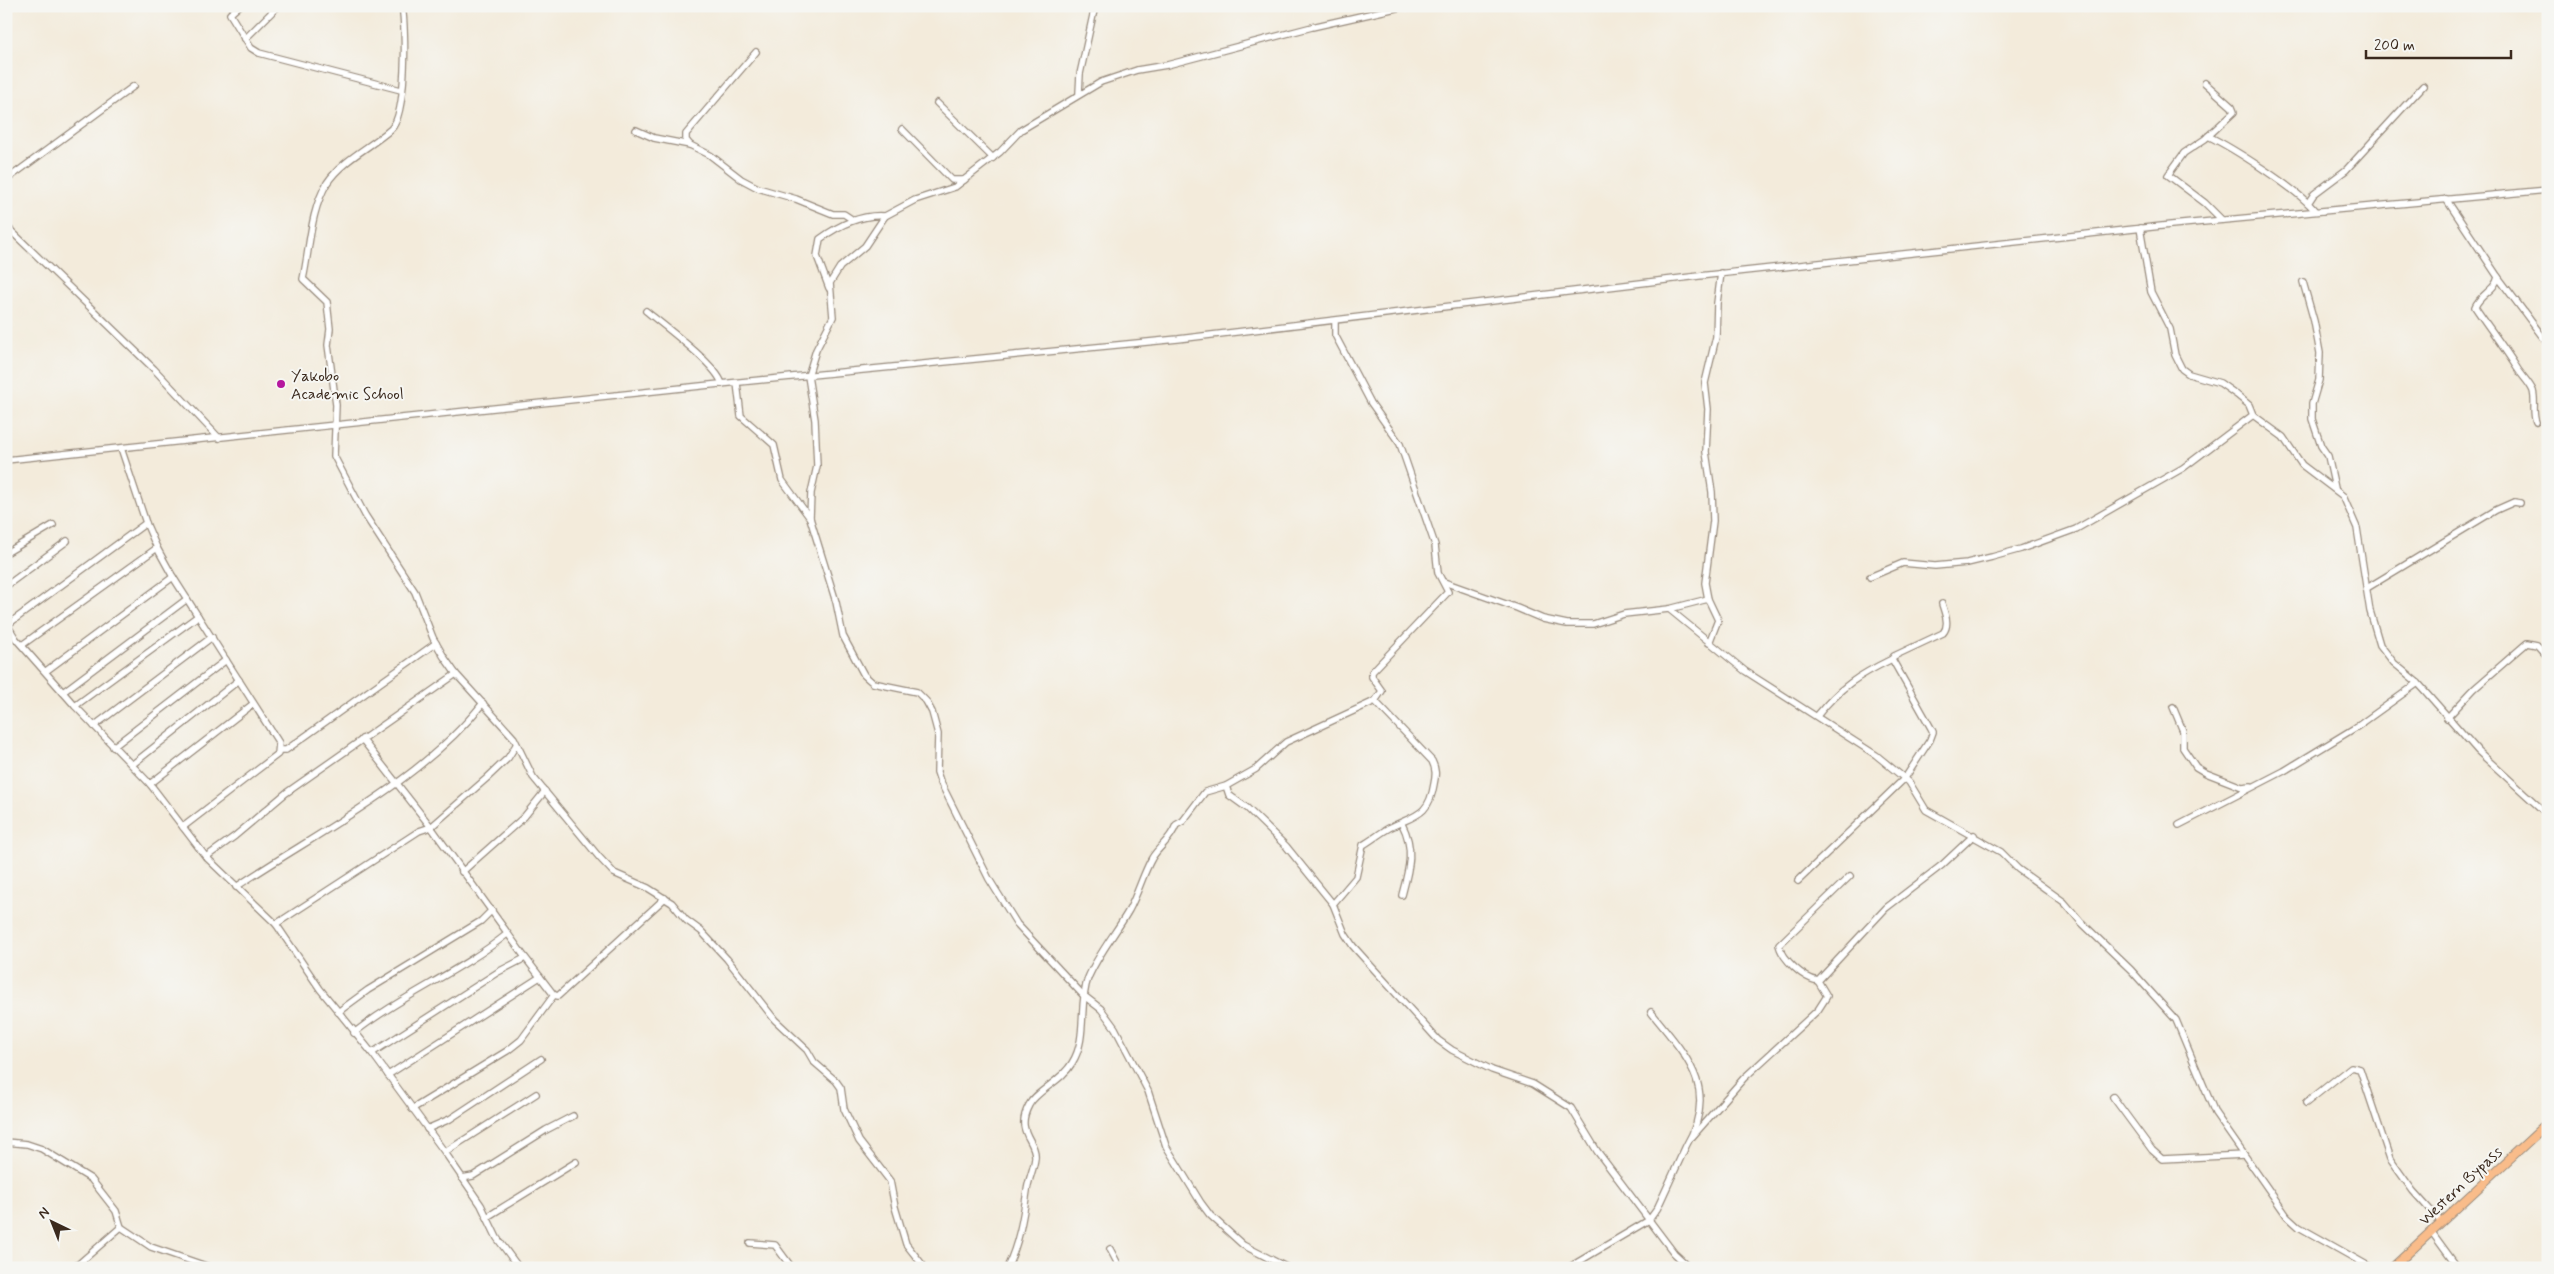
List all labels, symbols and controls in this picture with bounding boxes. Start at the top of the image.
scale bar [2366,28,2512,60]
text: 200 m [2374,36,2415,56]
place label: Yakobo Academic School [291,366,404,405]
marker: Yakobo Academic School [275,378,287,390]
street label: Western Bypass [2415,1142,2507,1230]
north arrow [28,1196,78,1246]
text: N [34,1203,53,1223]

